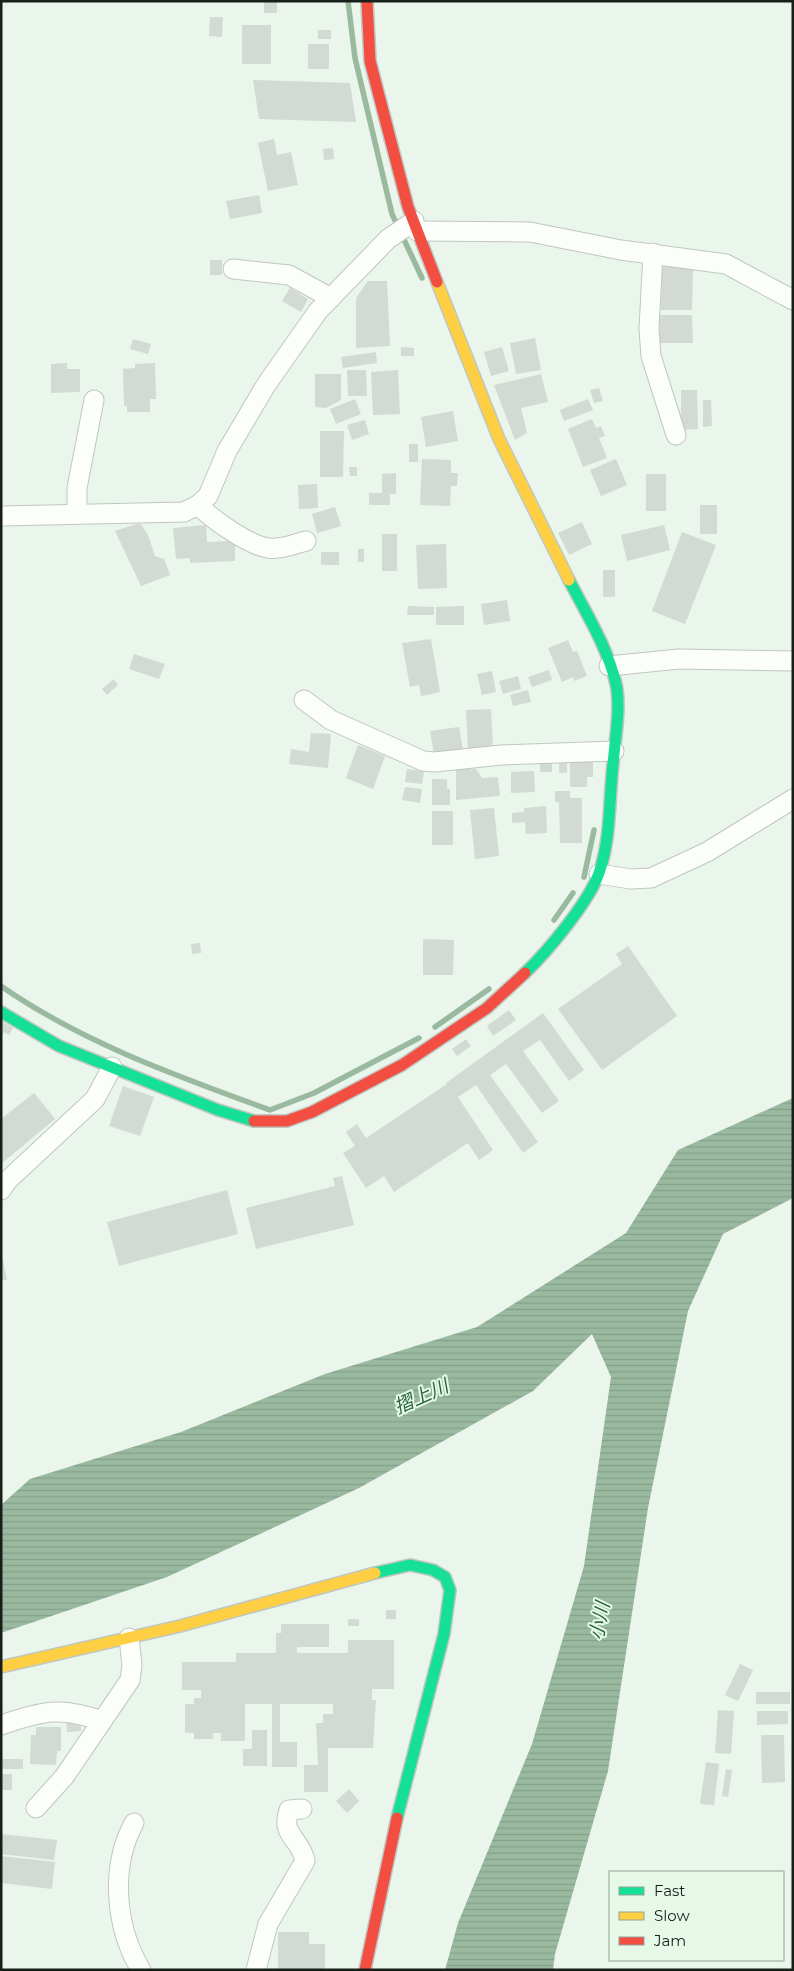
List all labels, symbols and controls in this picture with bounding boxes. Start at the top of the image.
water label: 摺上川 [390,1374,454,1419]
water label: 小川 [585,1598,615,1642]
legend [609,1871,784,1961]
text: Fast [654,1881,685,1900]
text: Slow [654,1906,690,1925]
text: Jam [653,1931,686,1950]

